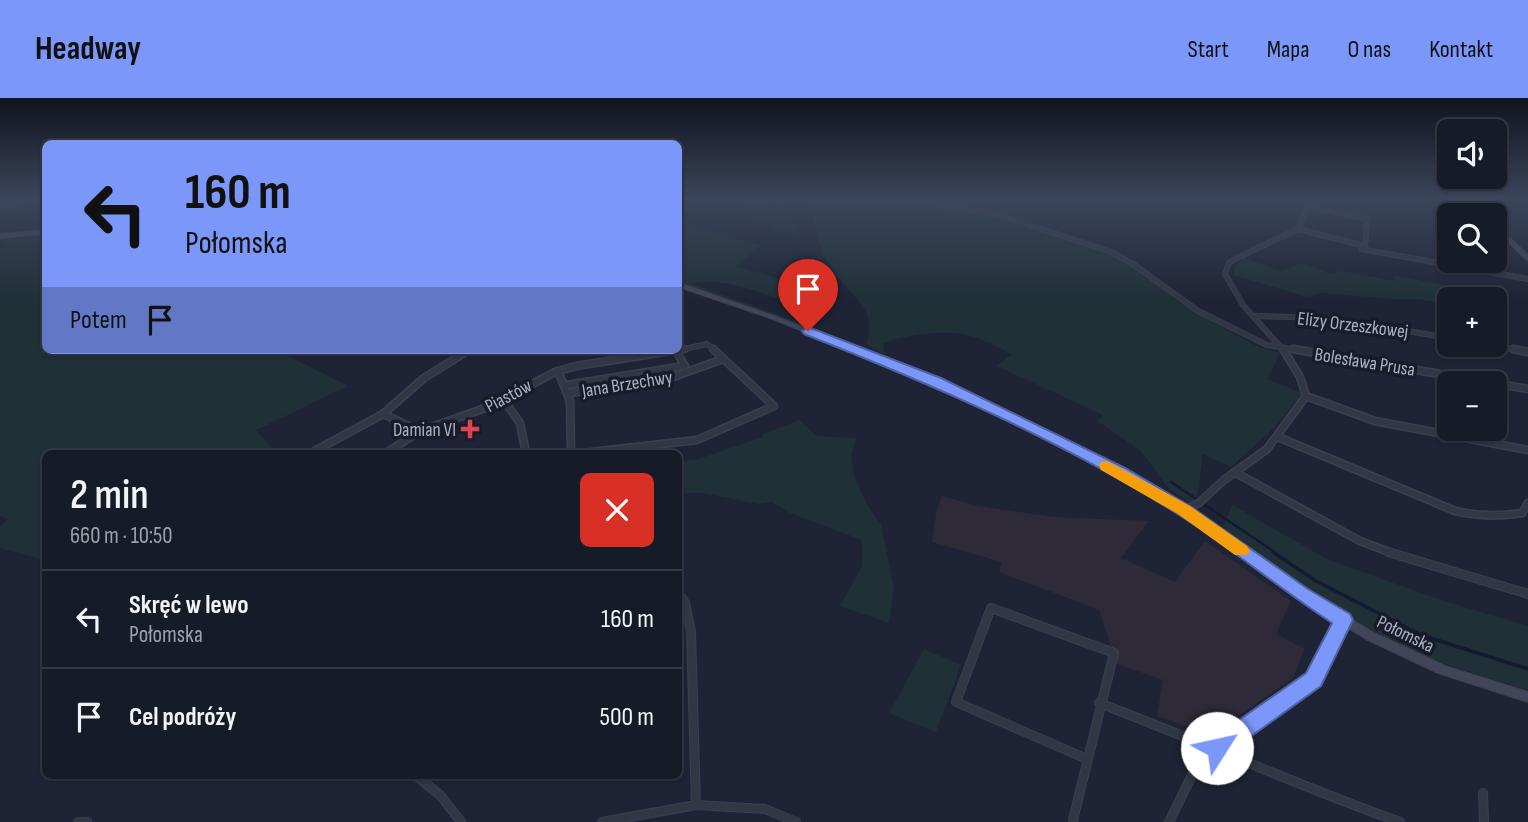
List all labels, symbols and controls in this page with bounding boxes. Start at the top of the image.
text: Headway [35,29,141,69]
text: Start [1188,35,1229,64]
text: Mapa [1267,35,1309,64]
text: O nas [1347,35,1391,64]
text: Kontakt [1429,35,1493,64]
map controls [1437,119,1507,441]
button: sound [1437,119,1507,189]
text: 160 m [185,164,291,223]
icon: left [70,168,161,259]
button: search [1437,203,1507,273]
text: Połomska [185,224,288,263]
pin [778,259,838,331]
icon: arrive [789,270,827,308]
button: + [1437,287,1507,357]
icon: arrive [141,301,179,339]
text: Potem [70,305,127,336]
street label: Elizy Orzeszkowej [1296,307,1409,344]
street label: Bolesława Prusa [1313,343,1417,382]
street label: Jana Brzechwy [579,366,675,403]
button: − [1437,371,1507,441]
street label: Piastów [481,374,536,418]
place label: Damian VI [393,419,456,442]
marker: Damian VI [462,421,478,437]
text: 2 min [70,470,149,521]
button: close [580,473,654,547]
text: 660 m · 10:50 [70,522,173,550]
text: Skręć w lewo [129,590,249,621]
icon: left [70,600,108,638]
text: 160 m [601,604,654,635]
street label: Połomska [1373,611,1438,658]
text: Połomska [129,621,203,649]
icon: arrive [70,698,108,736]
text: Cel podróży [129,702,236,733]
text: 500 m [600,702,654,733]
position arrow [1180,711,1254,785]

